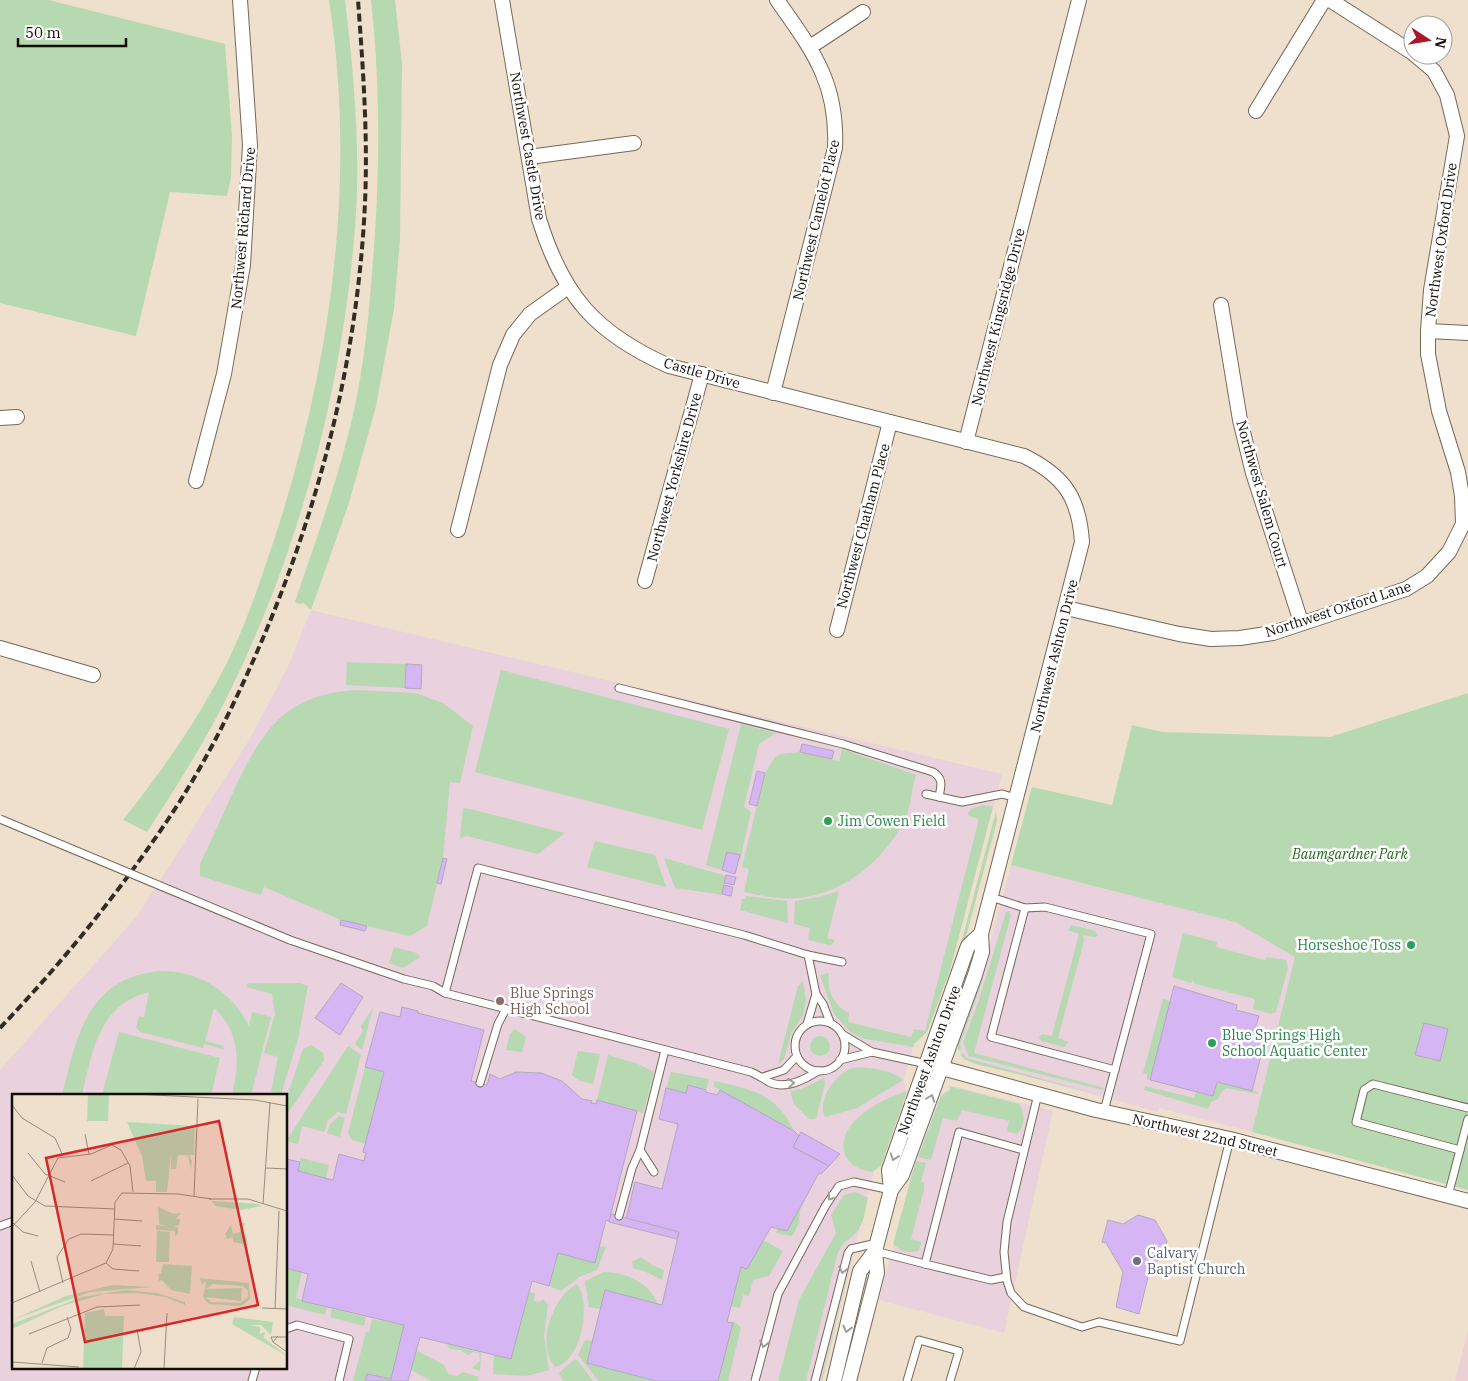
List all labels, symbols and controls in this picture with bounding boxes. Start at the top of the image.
scale bar [18,15,125,47]
north arrow [1403,15,1453,65]
text: 50 m [25,23,61,42]
text: N [1431,35,1451,50]
street label: Northwest Castle Drive [506,70,550,222]
street label: Northwest Camelot Place [789,138,843,302]
street label: Northwest Richard Drive [227,146,259,310]
street label: Northwest Oxford Drive [1421,162,1461,318]
street label: Northwest Kingsridge Drive [967,226,1029,408]
street label: Castle Drive [662,354,742,392]
street label: Northwest Yorkshire Drive [643,391,705,563]
street label: Northwest Salem Court [1232,418,1292,570]
street label: Northwest Chatham Place [832,441,894,611]
street label: Northwest Ashton Drive [1026,577,1082,735]
street label: Northwest Oxford Lane [1263,577,1413,641]
place label: Jim Cowen Field [838,812,946,830]
marker: Jim Cowen Field [822,815,834,827]
park label: Baumgardner Park [1291,845,1409,863]
place label: Horseshoe Toss [1297,936,1401,954]
marker: Horseshoe Toss [1405,939,1417,951]
street label: Northwest Ashton Drive [894,983,964,1137]
place label: Blue Springs High School [510,984,594,1018]
marker: Blue Springs High School [494,995,506,1007]
place label: Blue Springs High School Aquatic Center [1222,1026,1368,1060]
marker: Blue Springs High School Aquatic Center [1206,1037,1218,1049]
one-way arrow [787,1078,795,1089]
inset map [12,1094,288,1368]
one-way arrow [925,1094,935,1103]
street label: Northwest 22nd Street [1131,1110,1279,1161]
one-way arrow [890,1153,900,1161]
one-way arrow [828,1191,837,1201]
place label: Calvary Baptist Church [1147,1244,1246,1278]
marker: Calvary Baptist Church [1131,1255,1143,1267]
one-way arrow [838,1265,849,1274]
one-way arrow [842,1324,853,1333]
one-way arrow [759,1339,770,1348]

